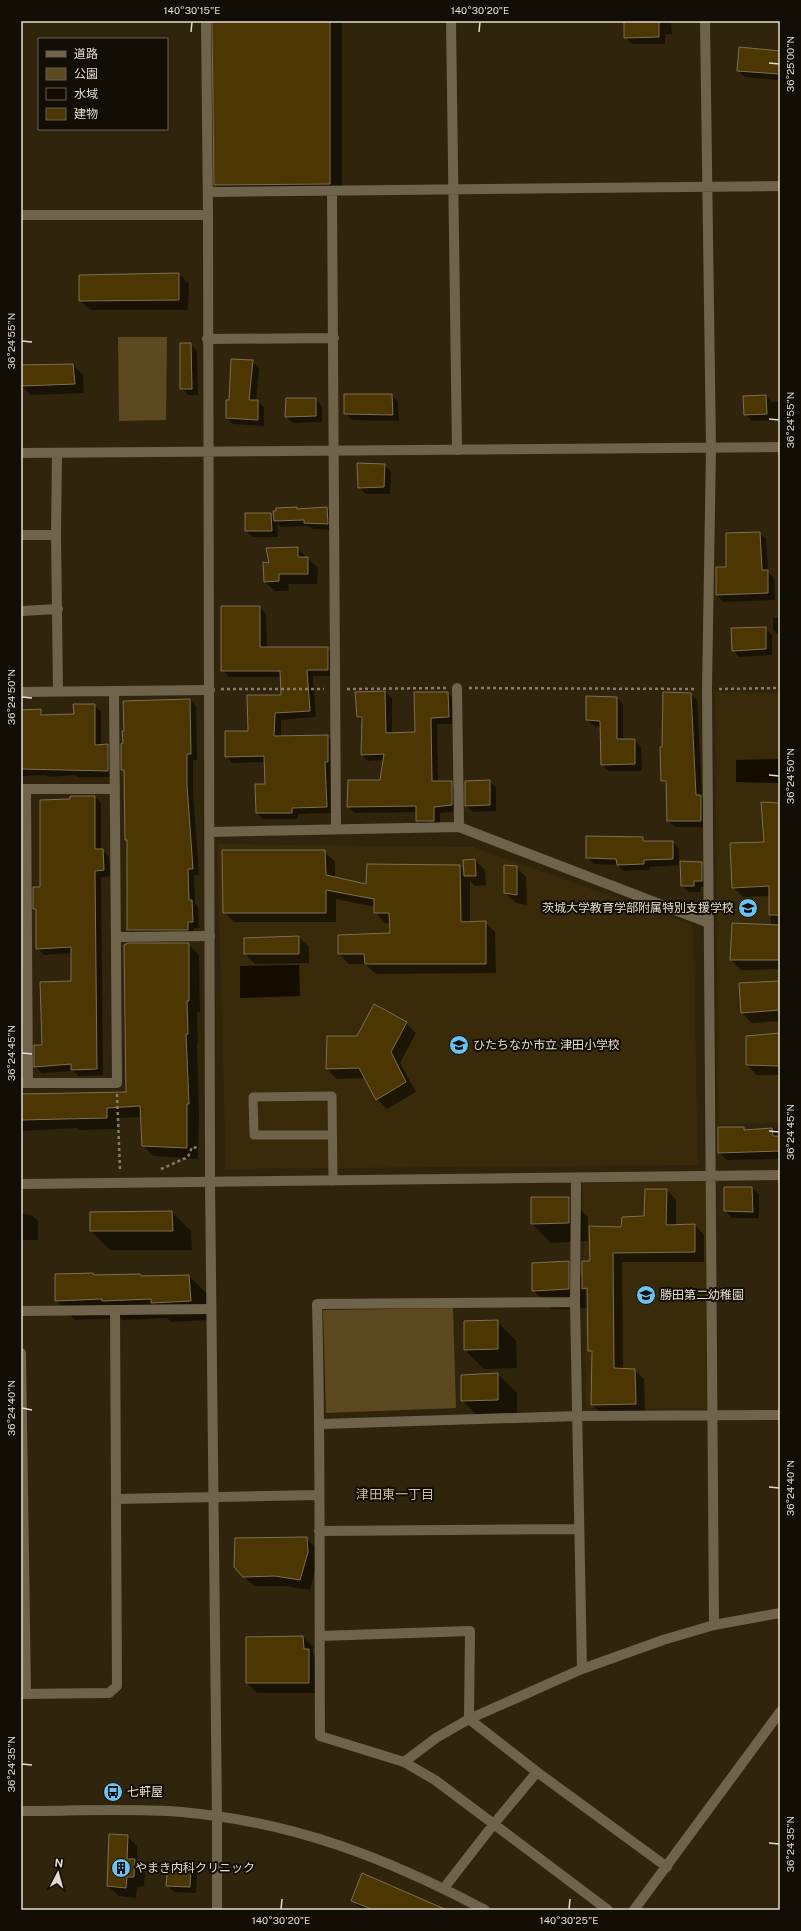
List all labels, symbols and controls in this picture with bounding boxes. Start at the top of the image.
text: 140°30'15"E [164,4,220,16]
text: 140°30'20"E [451,4,509,16]
text: 36°25'00"N [784,36,796,92]
legend [38,38,168,130]
text: 道路 [74,47,98,61]
text: 公園 [74,67,98,81]
text: 水域 [74,87,98,101]
text: 建物 [74,107,98,121]
text: 36°24'55"N [5,313,17,369]
text: 36°24'55"N [784,392,796,448]
text: 36°24'50"N [5,669,17,725]
text: 36°24'50"N [784,748,796,804]
school or university icon: 茨城大学教育学部附属特別支援学校 [737,897,759,919]
place label: 茨城大学教育学部附属特別支援学校 [542,901,734,915]
text: 36°24'45"N [5,1025,17,1081]
school or university icon: ひたちなか市立 津田小学校 [448,1034,470,1056]
place label: ひたちなか市立 津田小学校 [473,1038,620,1052]
text: 36°24'45"N [784,1104,796,1160]
school or university icon: 勝田第二幼稚園 [635,1284,657,1306]
place label: 勝田第二幼稚園 [660,1288,744,1302]
text: 36°24'40"N [5,1380,17,1436]
text: 36°24'40"N [784,1460,796,1516]
district label: 津田東一丁目 [356,1487,434,1502]
text: 36°24'35"N [5,1736,17,1792]
bus stop icon: 七軒屋 [102,1781,124,1803]
place label: 七軒屋 [127,1785,163,1799]
text: 36°24'35"N [784,1816,796,1872]
north arrow [38,1853,78,1893]
text: N [54,1857,64,1869]
building icon: やまき内科クリニック [110,1857,132,1879]
place label: やまき内科クリニック [135,1861,255,1875]
text: 140°30'20"E [252,1914,310,1926]
text: 140°30'25"E [540,1914,598,1926]

